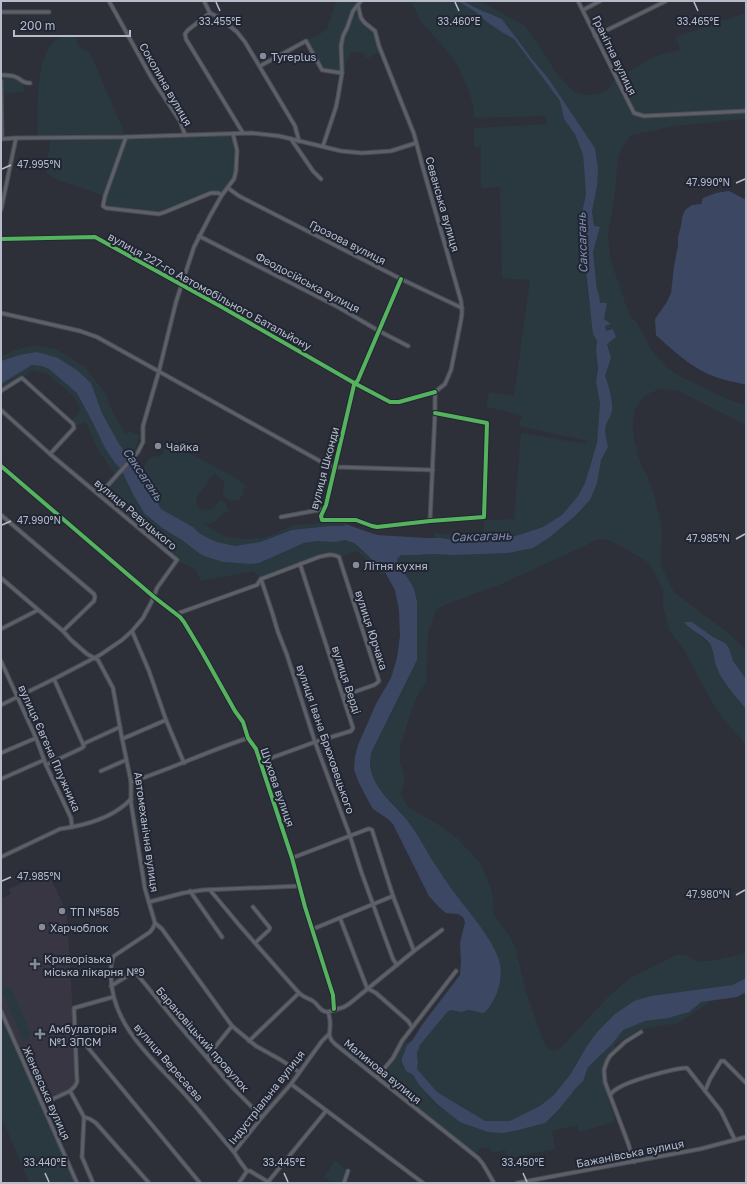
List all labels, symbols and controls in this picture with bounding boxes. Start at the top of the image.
scale bar [14,12,130,38]
street label: Гранітна вулиця [590,13,640,97]
text: 33.455°E [199,15,241,27]
text: 33.460°E [437,15,481,27]
text: 33.465°E [677,15,719,27]
text: 200 m [20,18,55,33]
street label: Соколина вулиця [137,40,195,128]
place label: Tyreplus [271,50,317,63]
marker: Tyreplus [258,51,268,61]
street label: Севанська вулиця [423,155,463,253]
text: 47.995°N [17,158,61,170]
text: 47.990°N [686,176,730,188]
water label: Саксагань [573,212,591,274]
street label: Грозова вулиця [308,217,388,267]
street label: вулиця 227-го Автомобільного Батальйону [106,229,314,353]
street label: Феодосійська вулиця [254,249,362,315]
street label: вулиця Шконди [307,426,341,510]
place label: Чайка [166,440,199,453]
marker: Чайка [153,441,163,451]
water label: Саксагань [120,445,167,504]
street label: вулиця Ревуцького [92,476,180,553]
text: 47.990°N [17,514,61,526]
water label: Саксагань [450,527,512,545]
text: 47.985°N [686,532,730,544]
place label: Літня кухня [364,559,428,572]
marker: Літня кухня [351,560,361,570]
street label: вулиця Юрчака [353,589,391,671]
street label: вулиця Верді [330,644,364,716]
street label: вулиця Івана Брюховецького [294,663,358,816]
street label: вулиця Євгена Плужника [16,683,84,813]
street label: Шухова вулиця [258,746,298,828]
street label: Автомеханічна вулиця [132,771,162,893]
text: 47.985°N [17,870,61,882]
text: 47.980°N [686,888,730,900]
place label: ТП №585 [70,905,119,918]
marker: ТП №585 [57,906,67,916]
place label: Харчоблок [50,921,109,934]
marker: Харчоблок [37,922,47,932]
place label: Криворізька міська лікарня №9 [44,952,145,978]
marker: Криворізька міська лікарня №9 [29,958,41,970]
street label: Барановіцький провулок [154,984,253,1095]
street label: вулиця Вересаєва [132,1021,206,1103]
place label: Амбулаторія №1 ЗПСМ [49,1022,117,1048]
marker: Амбулаторія №1 ЗПСМ [34,1028,46,1040]
street label: Малинова вулиця [342,1036,424,1106]
street label: Женевська вулиця [20,1044,74,1142]
street label: Індустріальна вулиця [225,1047,307,1147]
street label: Бажанівська вулиця [575,1136,685,1170]
text: 33.440°E [23,1156,67,1168]
text: 33.445°E [263,1156,305,1168]
text: 33.450°E [502,1156,544,1168]

